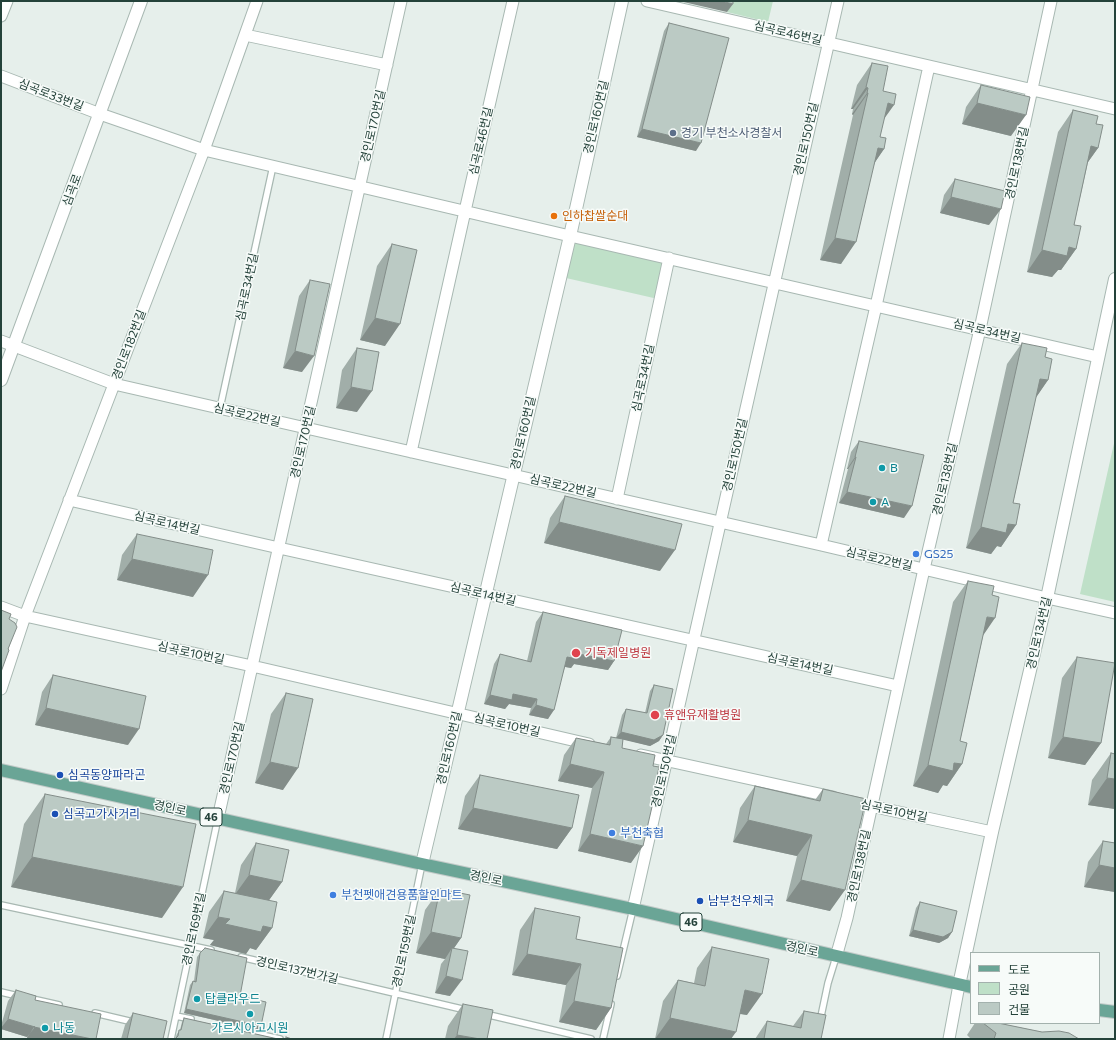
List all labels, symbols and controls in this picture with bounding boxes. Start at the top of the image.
street label: 심곡로46번길 [752,18,824,48]
street label: 심곡로33번길 [16,76,86,114]
street label: 경인로160번길 [580,79,612,155]
street label: 경인로170번길 [358,88,388,164]
street label: 경인로150번길 [791,101,821,177]
street label: 심곡로46번길 [466,105,496,177]
street label: 경인로138번길 [1002,125,1032,201]
place label: 경기 부천소사경찰서 [681,126,783,140]
marker: 경기 부천소사경찰서 [668,128,678,138]
street label: 심곡로 [60,172,84,208]
place label: 인하찹쌀순대 [562,209,628,223]
marker: 인하찹쌀순대 [549,211,559,221]
street label: 심곡로34번길 [233,252,261,322]
street label: 경인로182번길 [109,308,149,382]
street label: 심곡로34번길 [952,316,1022,346]
street label: 심곡로34번길 [629,343,657,413]
street label: 경인로160번길 [507,395,539,471]
street label: 심곡로22번길 [212,400,282,430]
street label: 경인로170번길 [288,404,318,480]
street label: 경인로150번길 [720,417,750,493]
street label: 경인로138번길 [930,441,960,517]
place label: B [890,461,898,475]
marker: B [877,463,887,473]
street label: 심곡로22번길 [528,471,598,501]
place label: A [881,495,889,509]
marker: A [868,497,878,507]
street label: 심곡로14번길 [132,508,202,538]
street label: 심곡로22번길 [844,544,914,574]
place label: GS25 [924,547,953,561]
marker: GS25 [911,549,921,559]
street label: 심곡로14번길 [448,579,518,609]
street label: 경인로134번길 [1024,595,1054,671]
street label: 심곡로10번길 [156,639,226,667]
place label: 기독제일병원 [585,646,651,660]
marker: 기독제일병원 [570,647,582,659]
street label: 심곡로14번길 [765,650,835,678]
place label: 휴앤유재활병원 [664,708,741,722]
marker: 휴앤유재활병원 [649,709,661,721]
street label: 경인로160번길 [433,710,465,786]
street label: 심곡로10번길 [472,710,542,740]
street label: 경인로170번길 [217,720,247,796]
street label: 경인로150번길 [649,733,679,809]
place label: 심곡동양파라곤 [68,768,145,782]
marker: 심곡동양파라곤 [55,770,65,780]
street label: 경인로 [152,797,188,819]
street label: 심곡로10번길 [859,797,929,825]
place label: 심곡고가사거리 [63,807,140,821]
road number: 46 [200,808,222,826]
marker: 심곡고가사거리 [50,809,60,819]
place label: 부천축협 [620,826,664,840]
marker: 부천축협 [607,828,617,838]
street label: 경인로138번길 [844,828,874,904]
street label: 경인로 [468,868,504,888]
place label: 부천펫애견용품할인마트 [341,888,462,902]
marker: 부천펫애견용품할인마트 [328,890,338,900]
street label: 경인로169번길 [179,891,209,967]
place label: 남부천우체국 [708,894,774,908]
marker: 남부천우체국 [695,896,705,906]
street label: 경인로159번길 [389,913,419,989]
road number: 46 [680,913,702,931]
street label: 경인로 [784,938,820,960]
legend [970,952,1100,1024]
street label: 경인로137번가길 [254,953,340,987]
text: 도로 [1008,962,1030,976]
text: 공원 [1008,982,1030,996]
place label: 탑클라우드 [205,992,260,1006]
marker: 탑클라우드 [192,994,202,1004]
text: 건물 [1008,1002,1030,1016]
marker: 가르시아고시원 [245,1009,255,1019]
place label: 나동 [53,1021,75,1035]
place label: 가르시아고시원 [211,1021,289,1035]
marker: 나동 [40,1023,50,1033]

